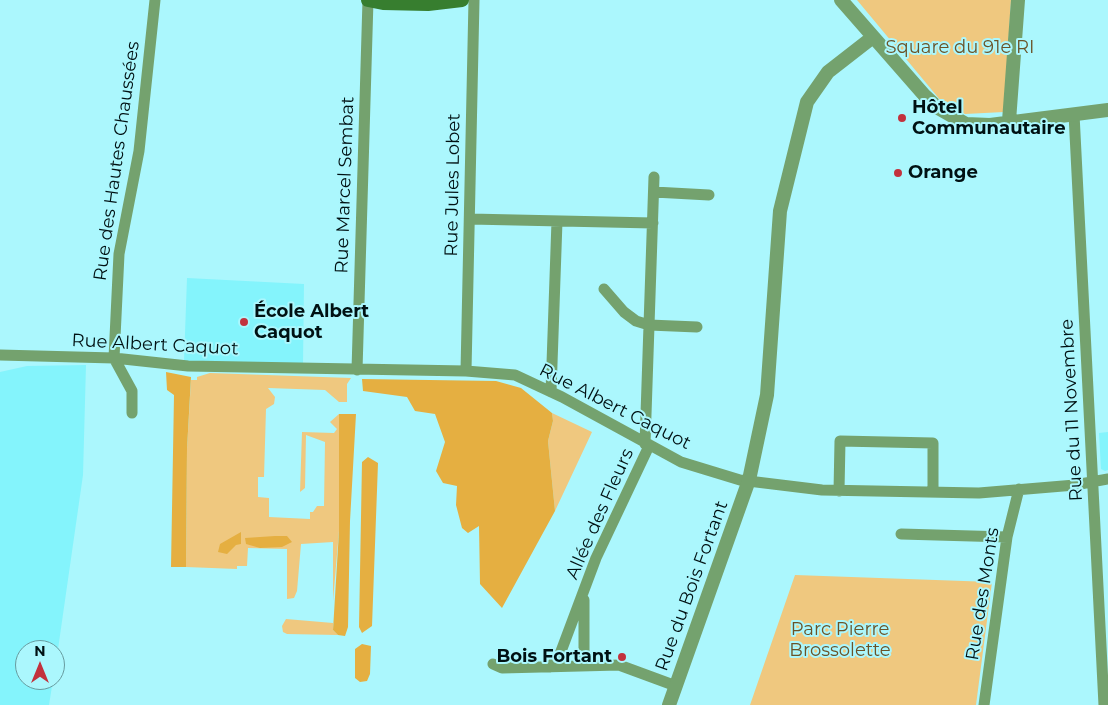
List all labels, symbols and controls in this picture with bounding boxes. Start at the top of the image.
park label: Square du 91e RI [885,37,1035,59]
street label: Rue des Hautes Chaussées [89,40,145,282]
street label: Rue Marcel Sembat [331,96,359,274]
place label: Hôtel Communautaire [912,97,1066,140]
marker: Hôtel Communautaire [896,112,908,124]
street label: Rue Jules Lobet [441,113,465,257]
place label: Orange [908,162,978,184]
marker: Orange [892,167,904,179]
place label: École Albert Caquot [254,301,369,344]
marker: École Albert Caquot [238,316,250,328]
street label: Rue du 11 Novembre [1056,318,1088,502]
street label: Rue Albert Caquot [71,330,239,360]
street label: Rue Albert Caquot [536,359,694,455]
street label: Allée des Fleurs [562,445,638,583]
street label: Rue du Bois Fortant [651,498,733,674]
street label: Rue des Monts [962,526,1004,662]
park label: Parc Pierre Brossolette [789,619,891,662]
north arrow [15,640,65,690]
text: N [34,642,46,660]
place label: Bois Fortant [496,646,612,668]
marker: Bois Fortant [616,651,628,663]

